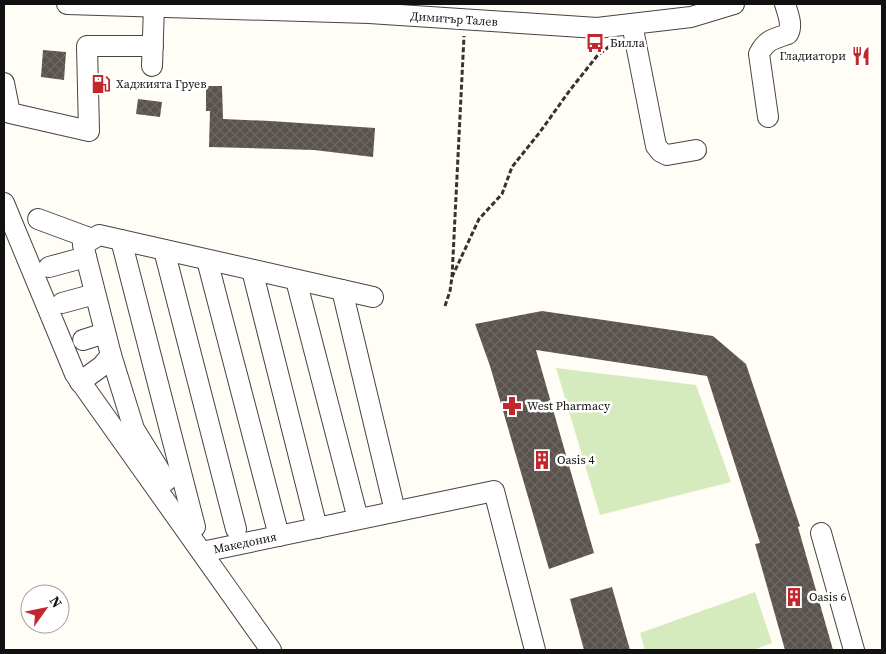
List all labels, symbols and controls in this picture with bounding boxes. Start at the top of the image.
street label: Димитър Талев [410,8,498,30]
bus stop icon: Билла [584,32,606,54]
place label: Билла [610,35,646,51]
restaurant icon: Гладиатори [850,45,872,67]
place label: Гладиатори [779,48,846,64]
fuel station icon: Хаджията Груев [90,73,112,95]
place label: Хаджията Груев [116,76,206,92]
pharmacy icon: West Pharmacy [501,395,523,417]
place label: West Pharmacy [527,398,611,414]
building icon: Oasis 4 [531,449,553,471]
place label: Oasis 4 [557,452,594,468]
street label: Македония [212,529,278,557]
north arrow [20,584,70,634]
building icon: Oasis 6 [783,586,805,608]
place label: Oasis 6 [809,589,846,605]
text: N [45,592,67,612]

